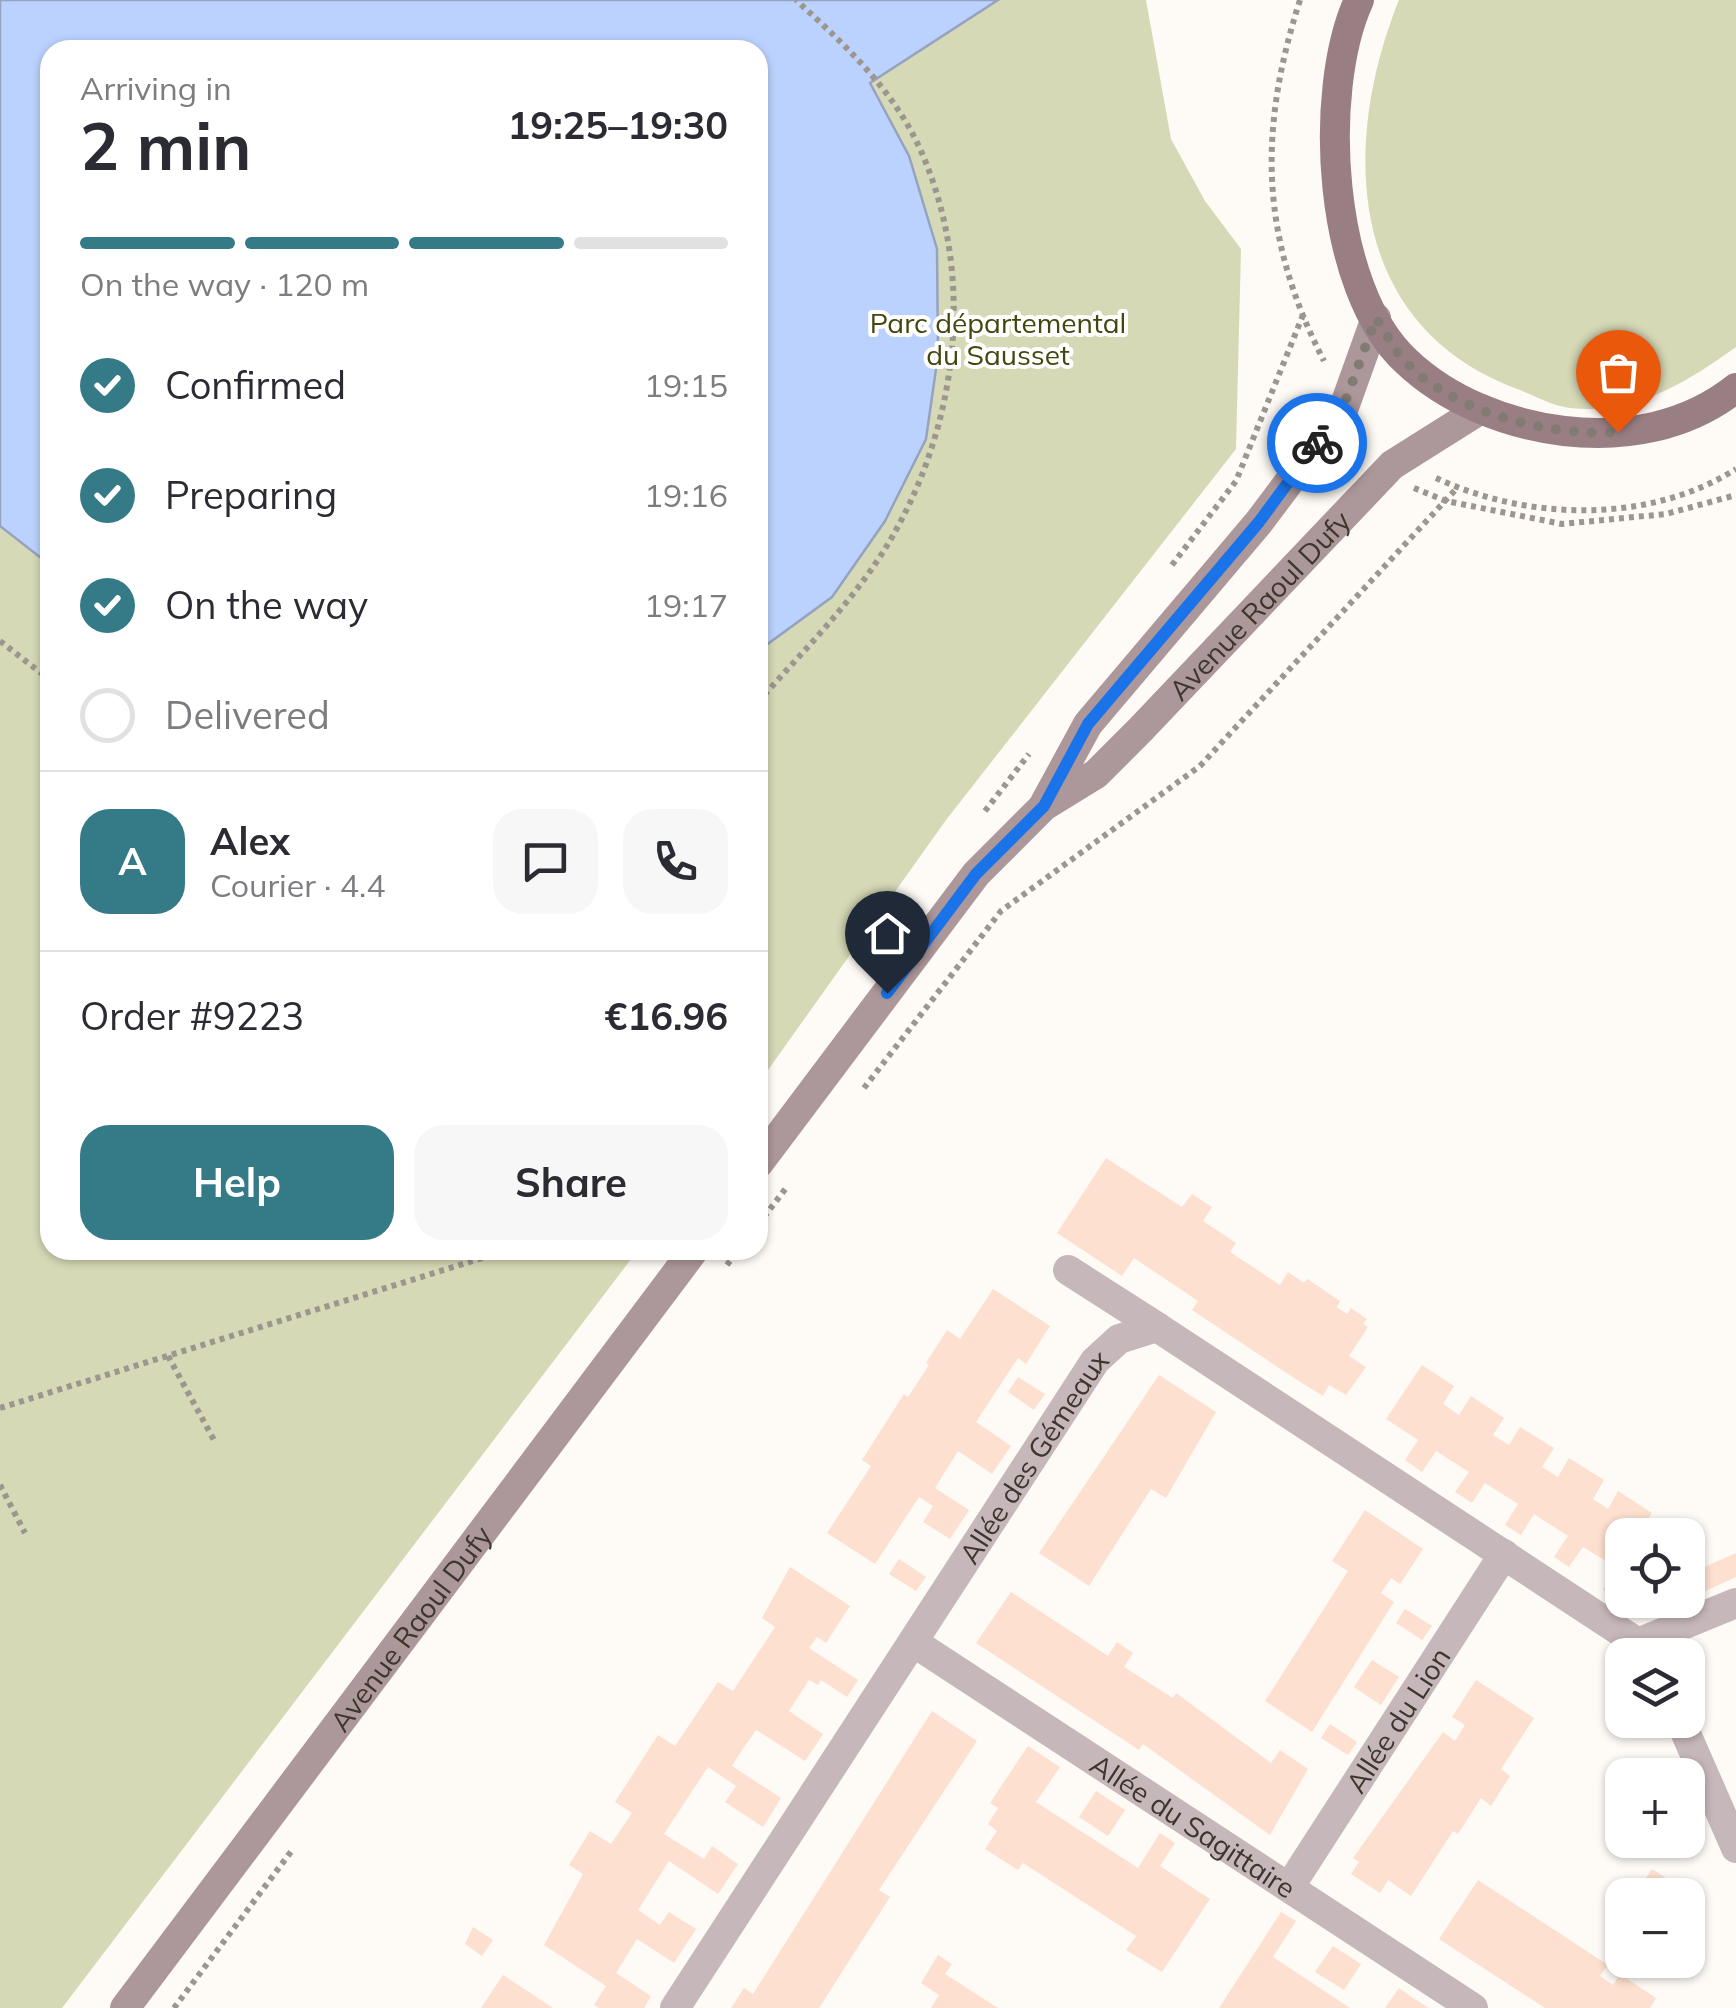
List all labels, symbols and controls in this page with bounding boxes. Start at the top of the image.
text: Arriving in [80,68,232,108]
text: 19:25–19:30 [508,101,728,149]
text: 2 min [80,105,251,186]
text: On the way · 120 m [80,264,369,304]
park label: Parc départemental du Sausset [870,305,1126,372]
pin [1576,330,1661,433]
icon: bag [1591,345,1646,400]
icon: check [80,358,135,413]
text: Confirmed [165,361,346,409]
text: 19:15 [644,365,728,405]
courier [1267,393,1367,493]
icon: bike [1290,416,1345,471]
icon: check [80,468,135,523]
text: Preparing [165,471,337,519]
text: 19:16 [644,475,728,515]
street label: Avenue Raoul Dufy [1161,503,1357,707]
icon: check [80,578,135,633]
text: On the way [165,581,368,629]
text: 19:17 [644,585,728,625]
text: Delivered [165,691,330,739]
button: chat [493,809,598,914]
button: phone [623,809,728,914]
text: Alex [210,817,290,865]
text: A [118,837,147,885]
text: Courier · 4.4 [210,865,386,905]
pin [845,891,930,994]
icon: home [860,906,915,961]
text: Order #9223 [80,992,304,1040]
text: €16.96 [605,992,728,1040]
button: Help [80,1125,394,1240]
button: Share [414,1125,728,1240]
street label: Allée des Gémeaux [951,1341,1115,1570]
street label: Avenue Raoul Dufy [322,1518,499,1738]
map controls [1605,1518,1705,1978]
button: locate [1605,1518,1705,1618]
button: layers [1605,1638,1705,1738]
street label: Allée du Lion [1337,1640,1457,1799]
street label: Allée du Sagittaire [1084,1746,1303,1905]
button: + [1605,1758,1705,1858]
button: − [1605,1878,1705,1978]

